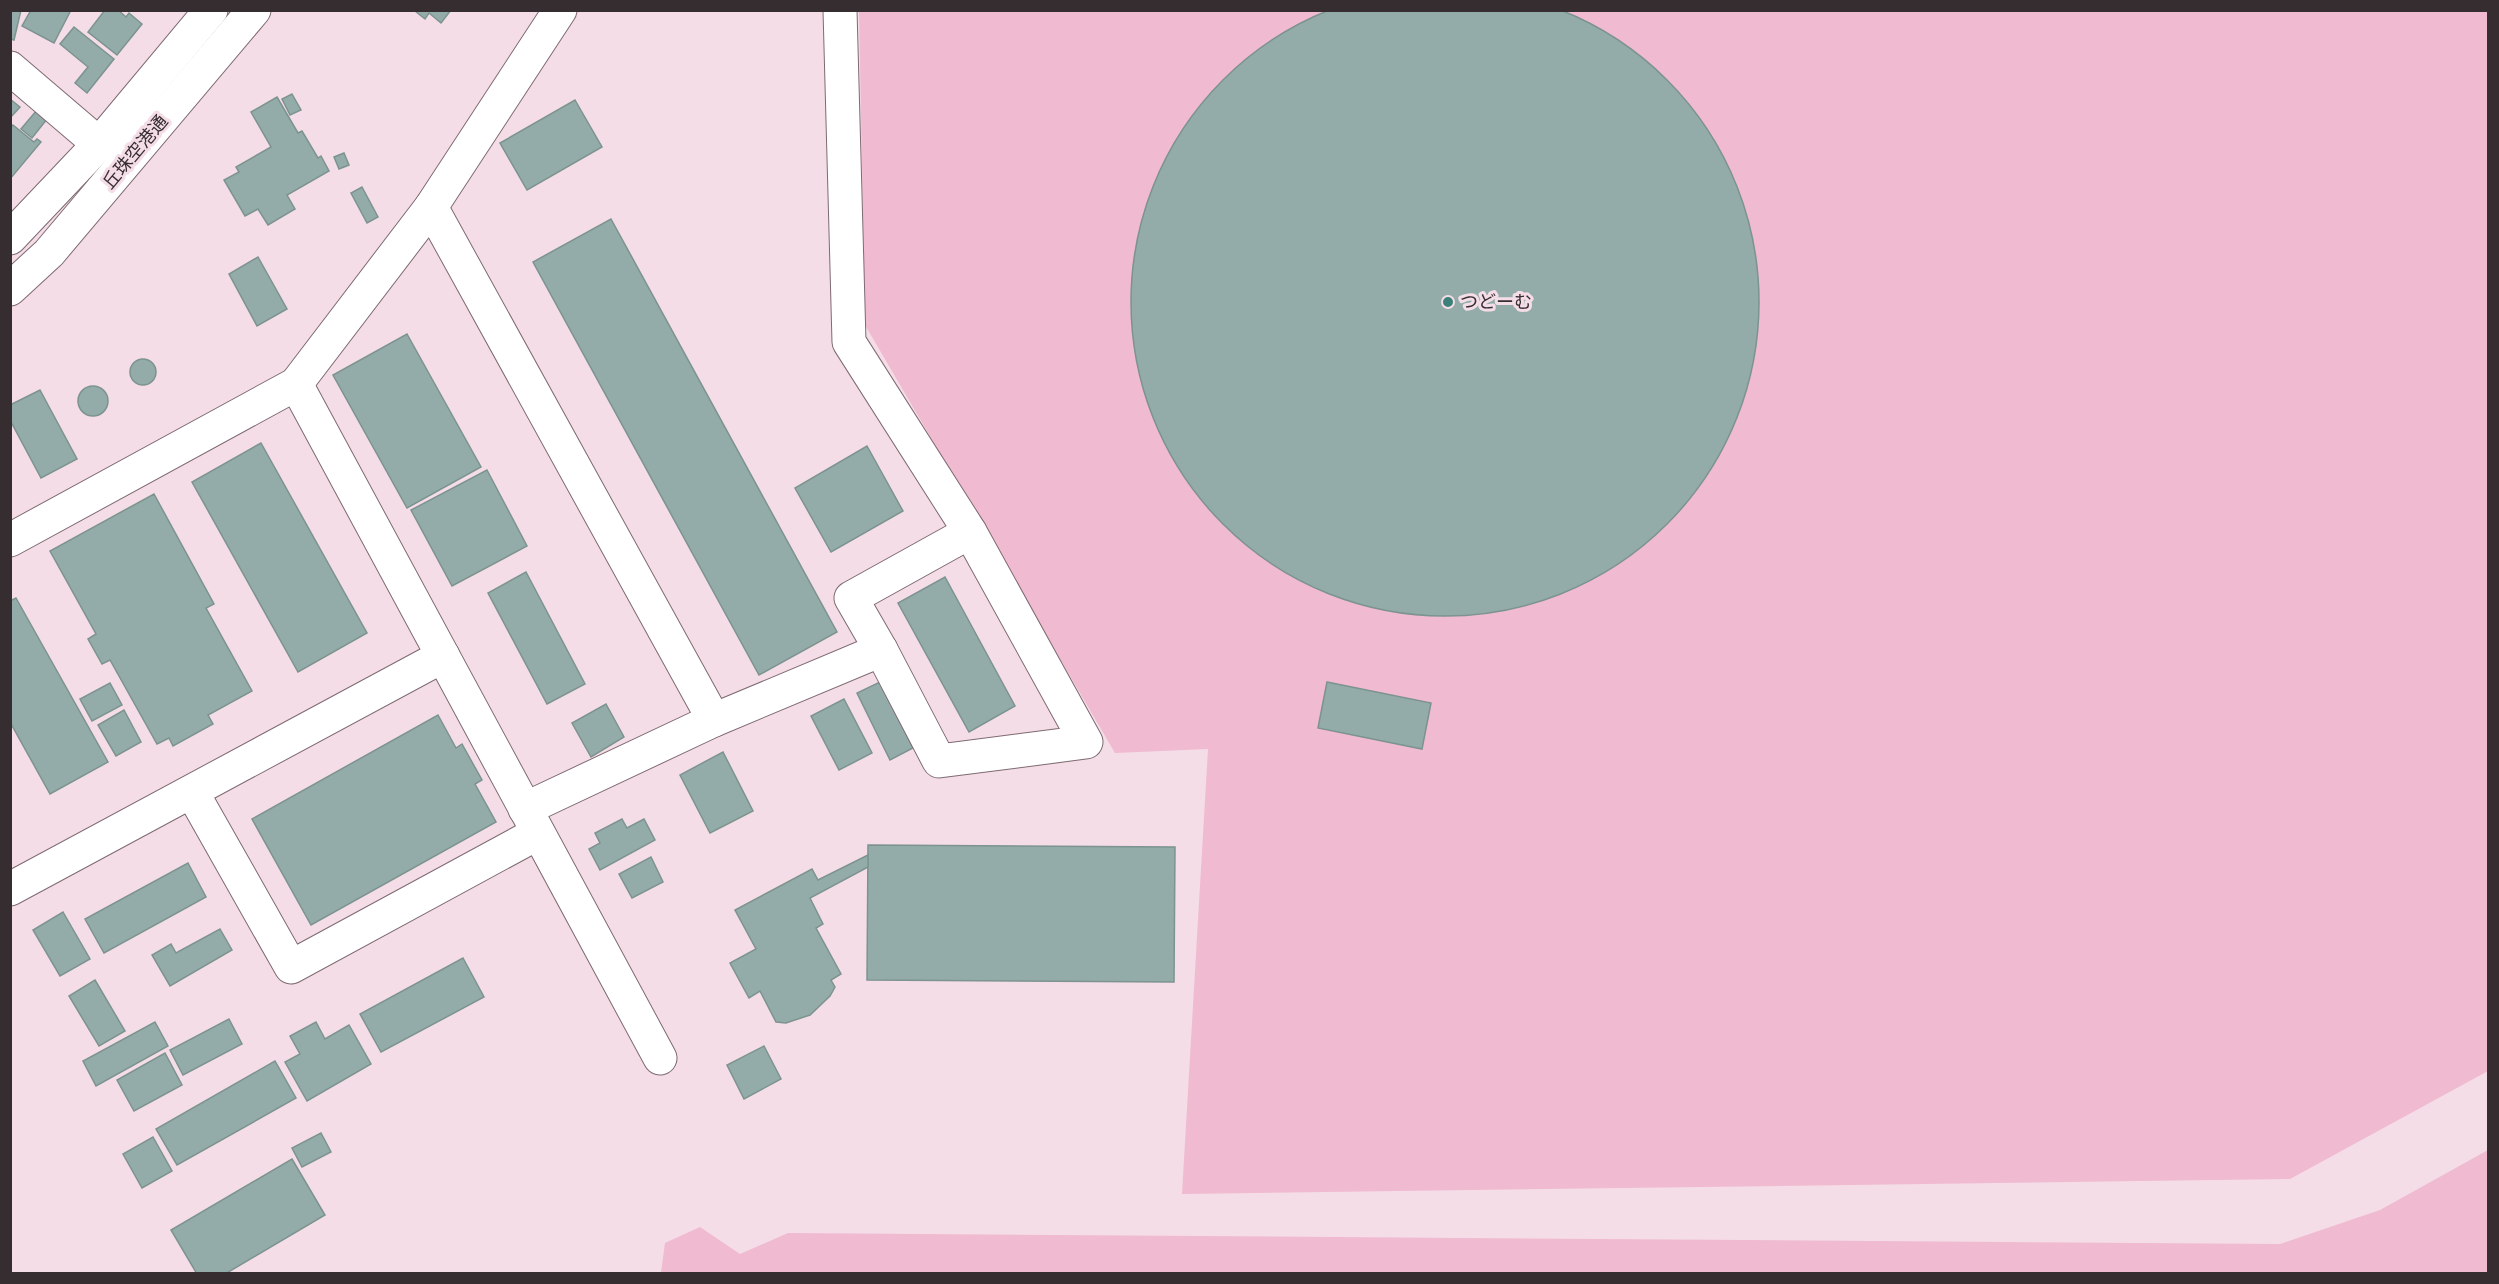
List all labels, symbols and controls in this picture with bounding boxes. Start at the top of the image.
street label: 丘珠空港通 [98,110,172,193]
place label: つどーむ [1460,291,1532,312]
marker: つどーむ [1441,295,1455,309]

